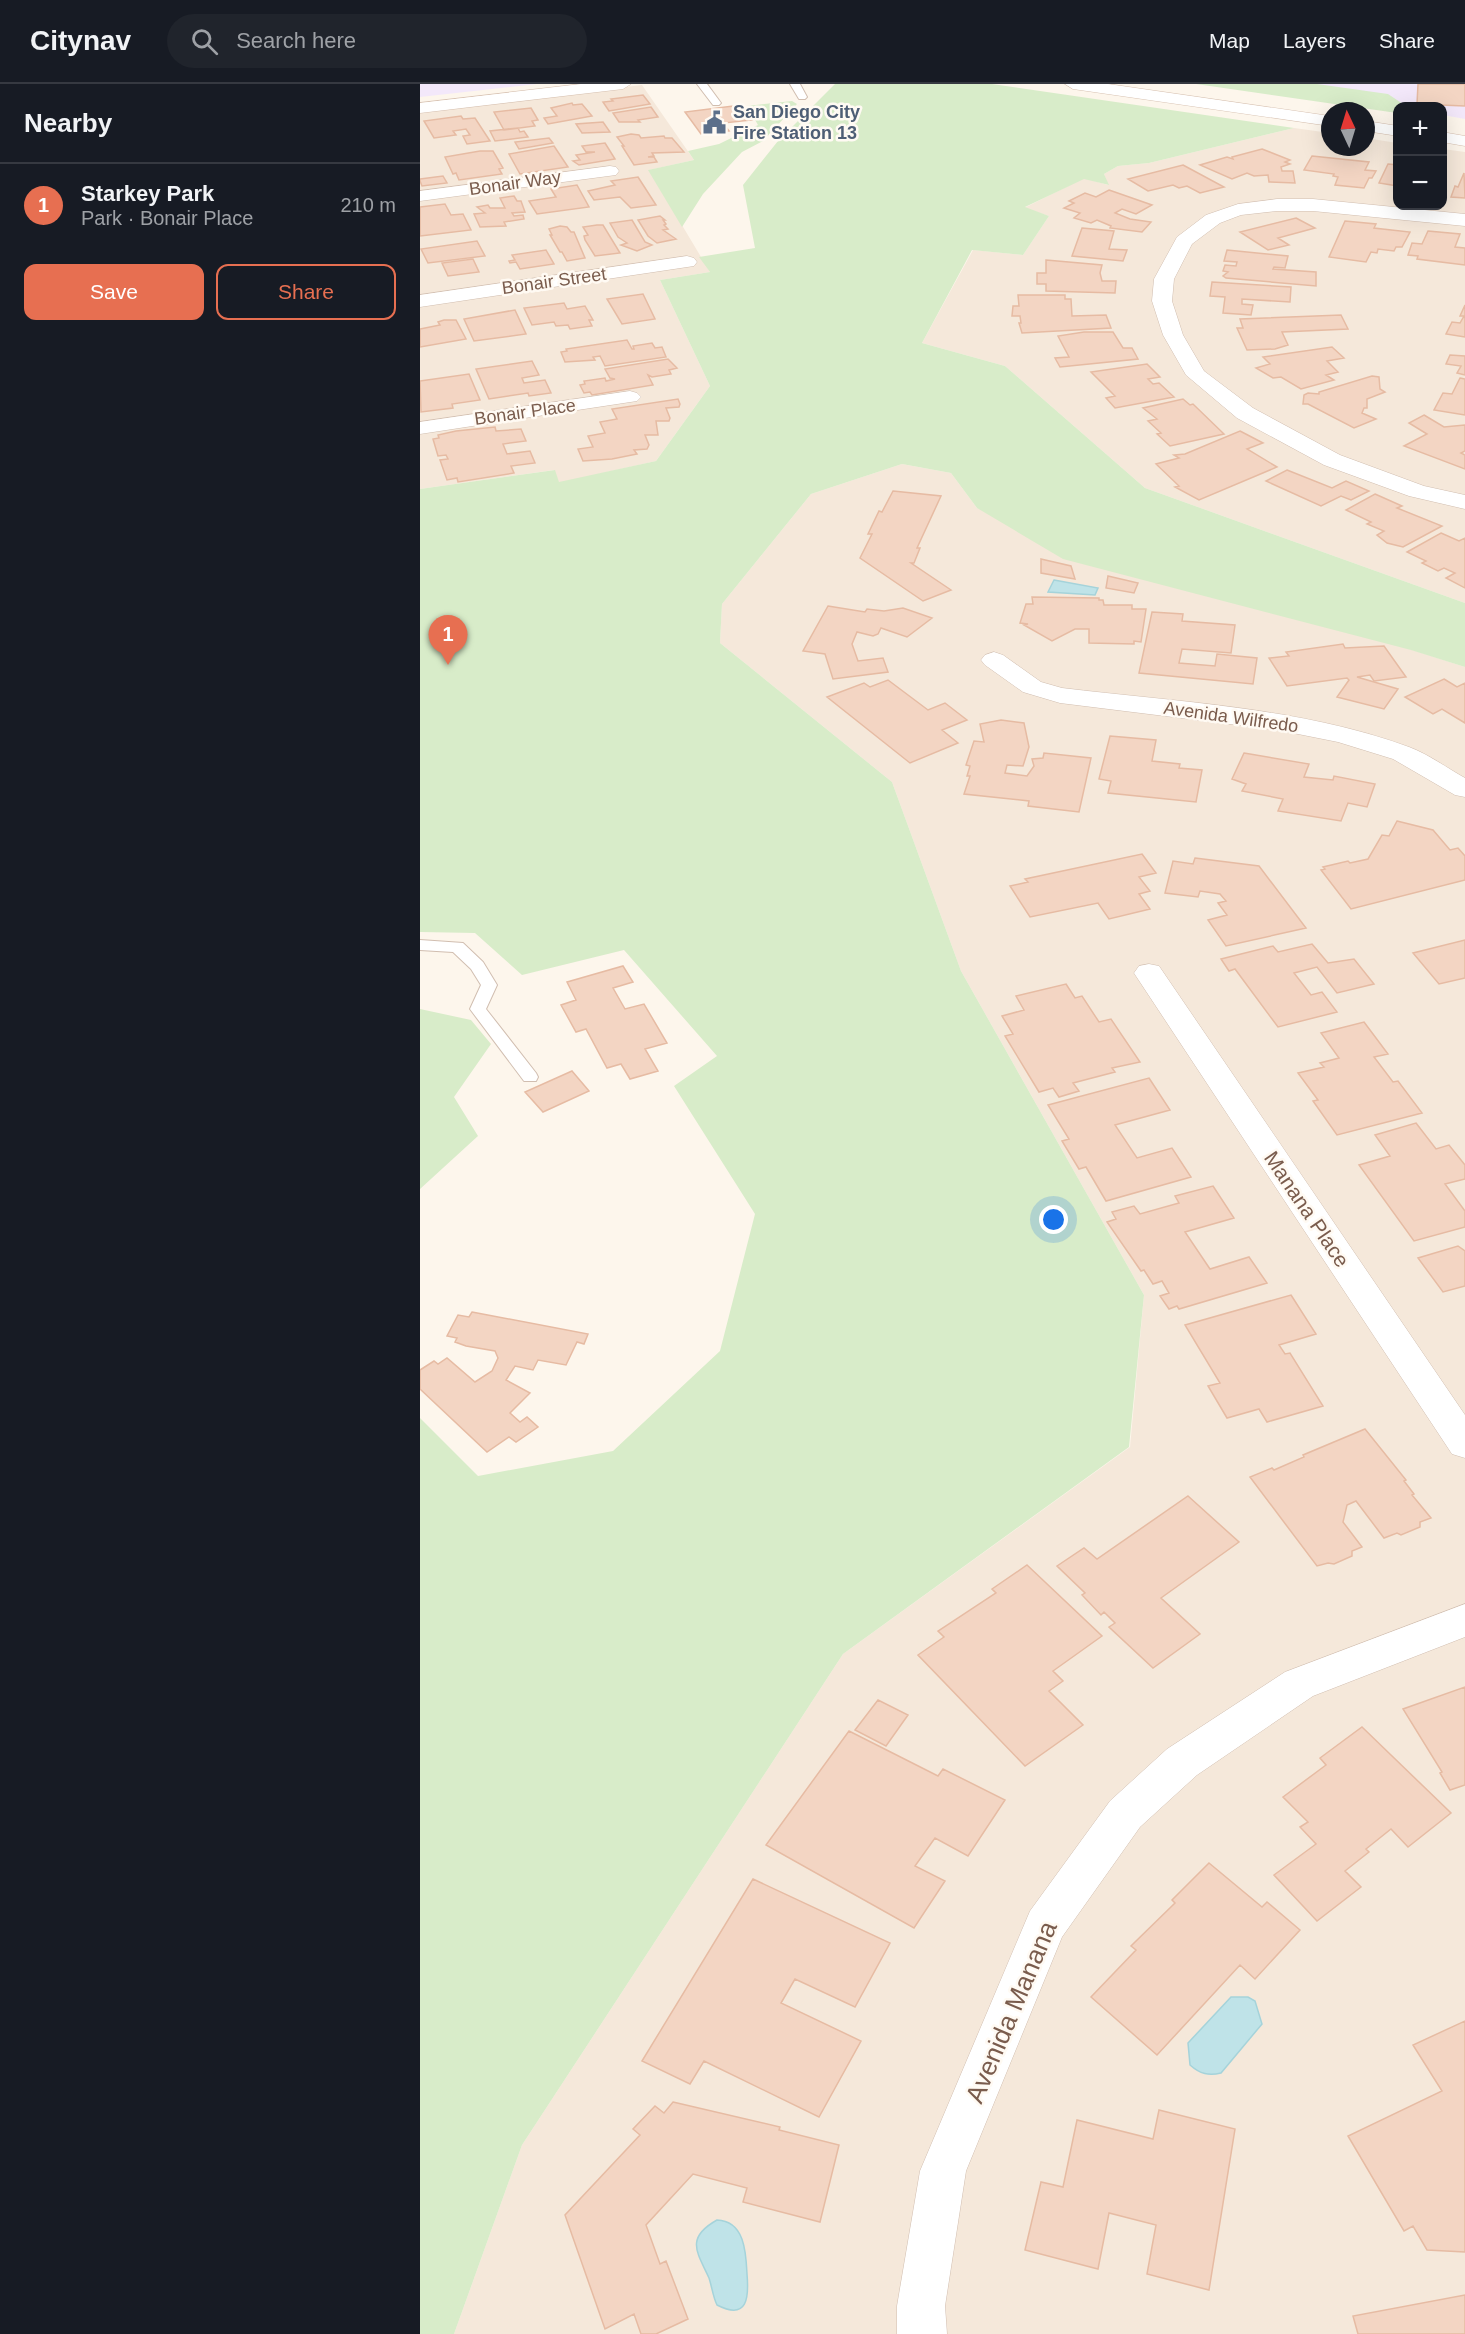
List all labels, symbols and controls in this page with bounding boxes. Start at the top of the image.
search box [167,14,587,68]
text: Citynav [30,25,131,56]
icon: search [188,25,221,58]
text: Search here [236,28,356,53]
text: Map [1209,29,1250,52]
text: Layers [1283,29,1346,52]
text: Share [1379,29,1435,52]
place label: San Diego City Fire Station 13 [733,102,860,143]
north arrow [1321,102,1375,156]
map controls [1393,102,1447,210]
button: + [1393,102,1447,156]
text: Nearby [24,108,112,138]
public building icon: San Diego City Fire Station 13 [702,109,728,135]
button: − [1393,156,1447,210]
street label: Bonair Way [468,167,562,199]
text: Starkey Park [81,181,214,206]
text: 1 [38,194,49,216]
text: 210 m [340,194,396,216]
text: Park · Bonair Place [81,207,253,229]
button: Save [24,264,204,320]
button: Share [216,264,396,320]
street label: Bonair Street [501,264,607,298]
street label: Bonair Place [473,395,577,429]
pin: 1 [429,616,468,665]
street label: Avenida Wilfredo [1162,698,1300,736]
street label: Manana Place [1260,1147,1354,1271]
your location [1039,1205,1068,1234]
street label: Avenida Manana [959,1916,1063,2107]

